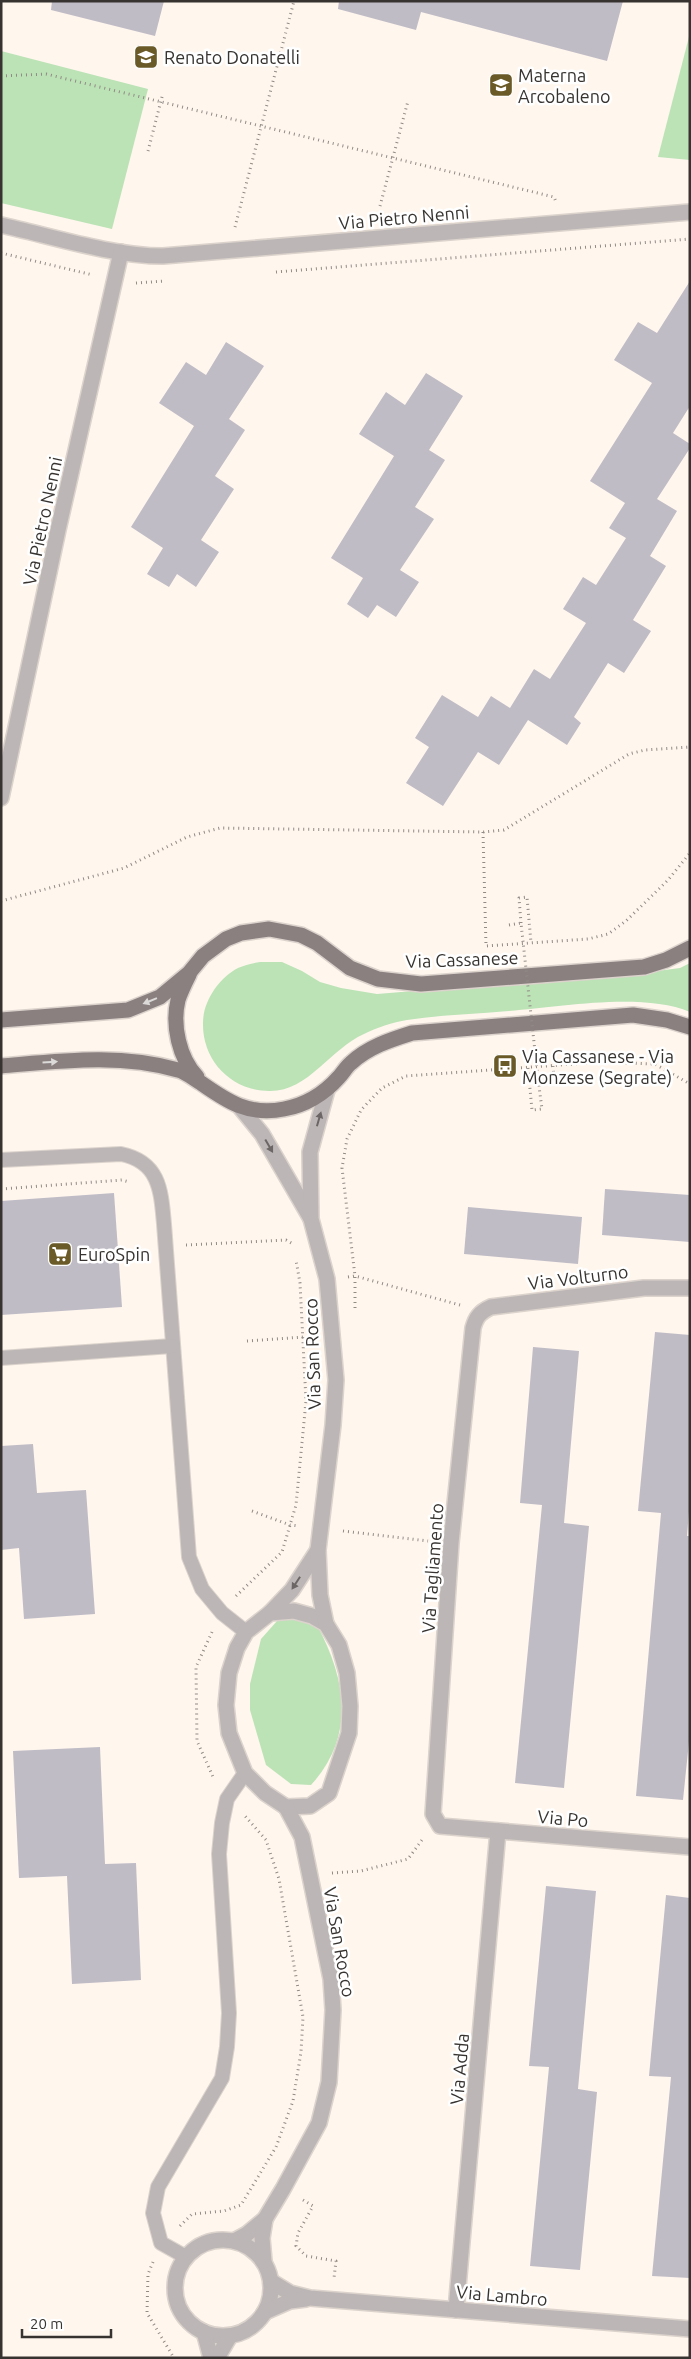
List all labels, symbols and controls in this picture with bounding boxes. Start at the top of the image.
school or university icon: Renato Donatelli [133,44,159,70]
place label: Renato Donatelli [164,47,300,67]
place label: Materna Arcobaleno [518,65,611,106]
school or university icon: Materna Arcobaleno [488,72,514,98]
street label: Via Pietro Nenni [338,201,470,233]
street label: Via Pietro Nenni [19,455,65,587]
street label: Via Cassanese [405,947,519,971]
one-way arrow [142,998,157,1005]
place label: Via Cassanese - Via Monzese (Segrate) [522,1046,674,1088]
bus stop icon: Via Cassanese - Via Monzese (Segrate) [492,1053,518,1079]
one-way arrow [42,1058,58,1066]
one-way arrow [315,1111,323,1126]
one-way arrow [265,1139,273,1153]
supermarket icon: EuroSpin [47,1241,73,1267]
place label: EuroSpin [78,1244,150,1264]
street label: Via Volturno [527,1261,629,1293]
street label: Via San Rocco [300,1298,324,1410]
street label: Via Tagliamento [417,1502,447,1634]
one-way arrow [291,1577,301,1590]
street label: Via Po [537,1806,589,1830]
street label: Via San Rocco [320,1885,360,1999]
street label: Via Adda [446,2032,472,2106]
street label: Via Lambro [456,2281,548,2309]
scale bar [22,2306,111,2338]
text: 20 m [30,2315,63,2332]

